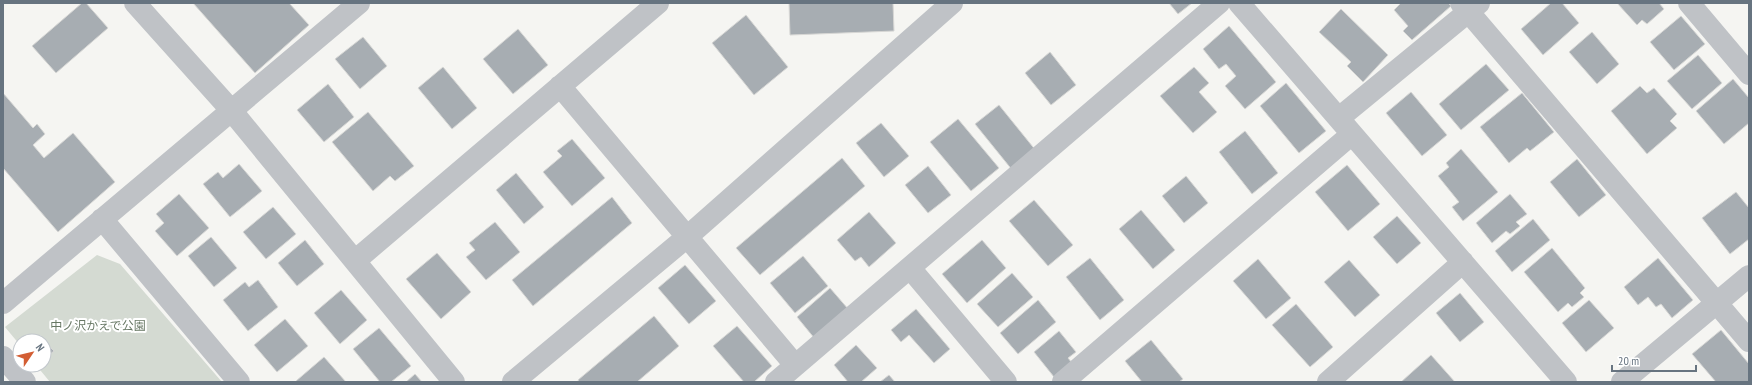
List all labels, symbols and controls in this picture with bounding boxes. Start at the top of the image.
park label: 中ノ沢かえで公園 [50,318,146,333]
north arrow [12,333,52,373]
text: N [33,341,48,354]
scale bar [1612,347,1696,373]
text: 20 m [1618,353,1639,368]

